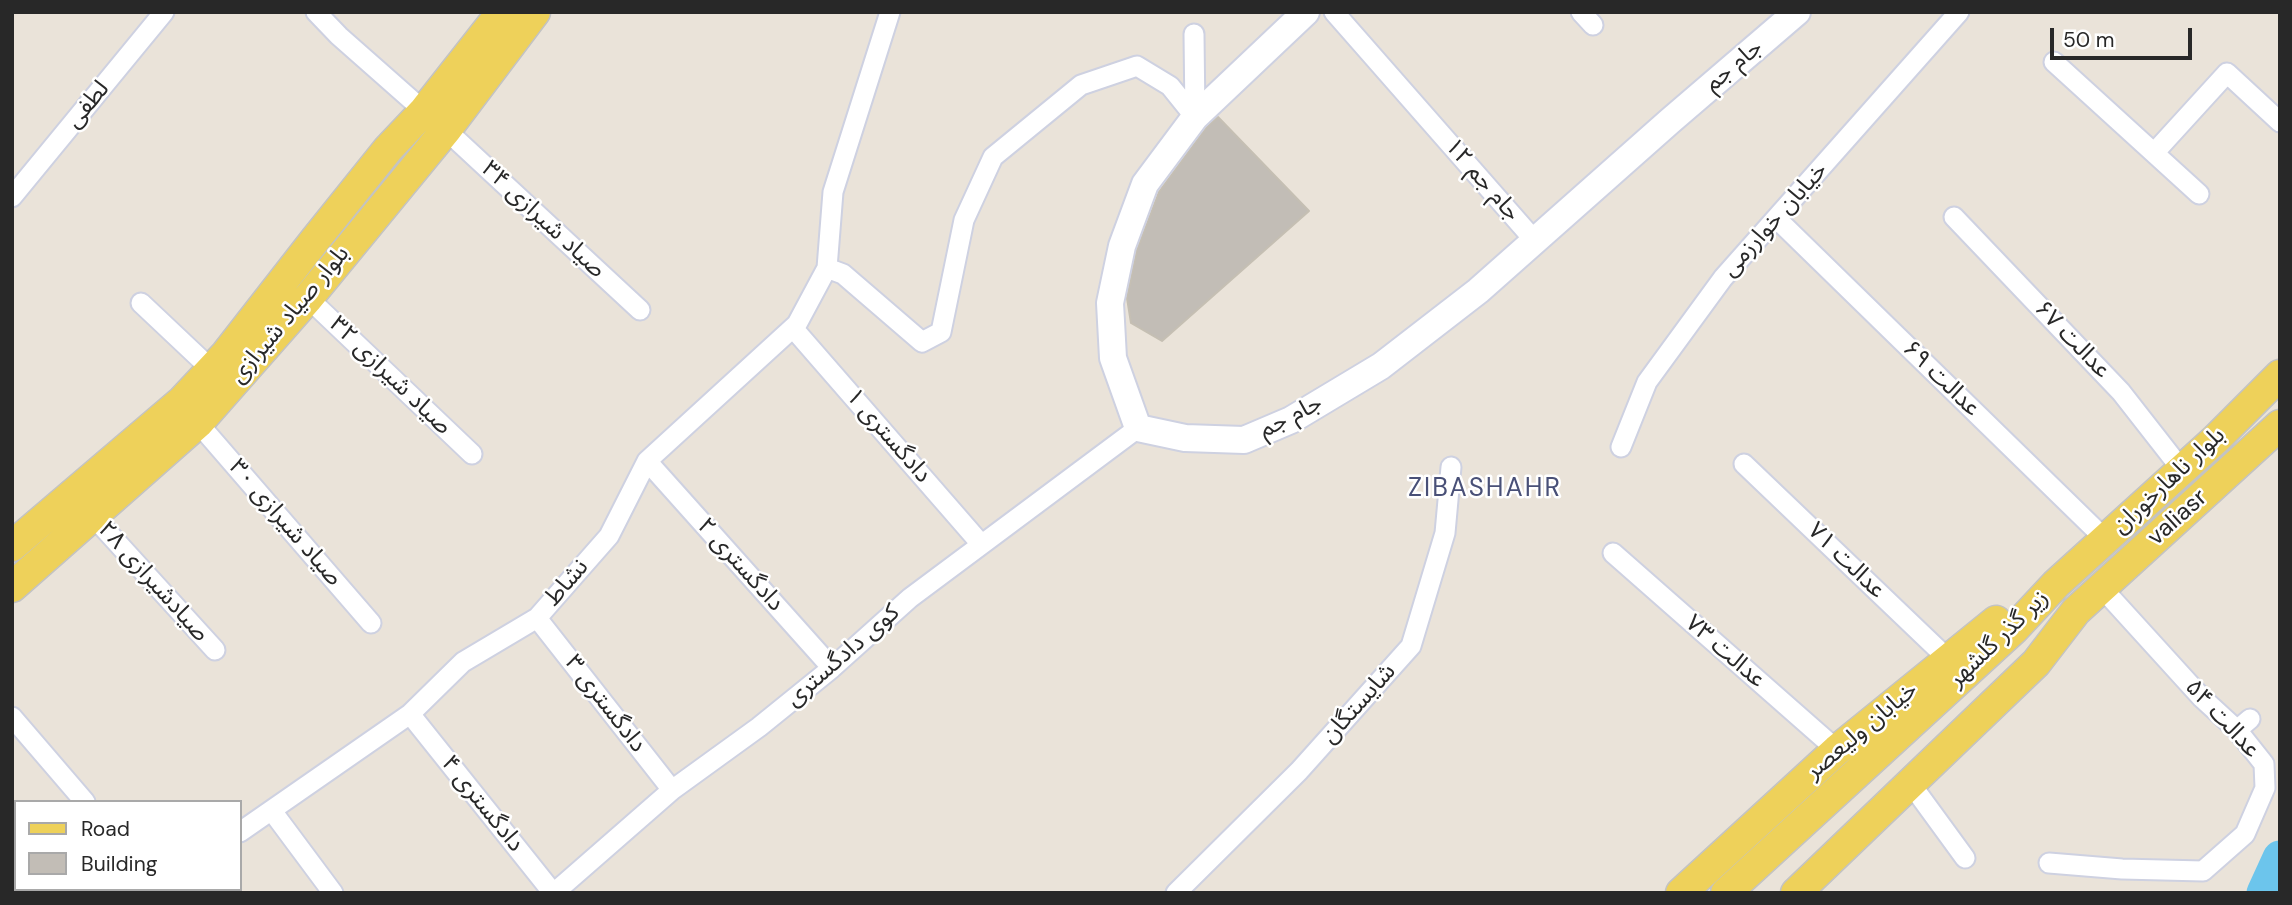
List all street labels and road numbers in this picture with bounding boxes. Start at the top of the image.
street label: جام جم [1699,34,1769,98]
street label: لطفی [60,76,116,134]
street label: ۱۲ جام جم [1438,133,1526,227]
street label: صیاد شیرازی ۳۴ [475,155,611,285]
street label: خیابان خوارزمی [1716,157,1834,283]
street label: بلوار صیاد شیرازی [224,240,356,390]
street label: عدالت ۶۷ [2028,295,2116,385]
street label: صیاد شیرازی ۳۲ [323,311,457,441]
street label: عدالت ۶۹ [1896,335,1986,423]
street label: دادگستری ۱ [839,383,937,489]
street label: جام جم [1255,389,1327,445]
street label: بلوار ناهارخوران [2107,421,2231,541]
street label: صیاد شیرازی ۳۰ [222,454,348,592]
street label: valiasr [2142,484,2214,552]
street label: دادگستری ۲ [691,512,789,618]
street label: ۲۸ صیادشیرازی [91,516,215,648]
street label: عدالت ۷۱ [1801,517,1891,605]
street label: نشاط [539,554,595,612]
street label: زیر گذر گلشهر [1943,584,2055,694]
street label: کوی دادگستری [780,599,906,713]
street label: عدالت ۷۳ [1679,609,1771,695]
street label: دادگستری ۳ [558,650,652,758]
street label: شایستگان [1316,658,1402,750]
street label: عدالت ۵۴ [2178,674,2266,764]
street label: خیابان ولیعصر [1800,676,1924,786]
street label: دادگستری ۴ [434,750,530,858]

